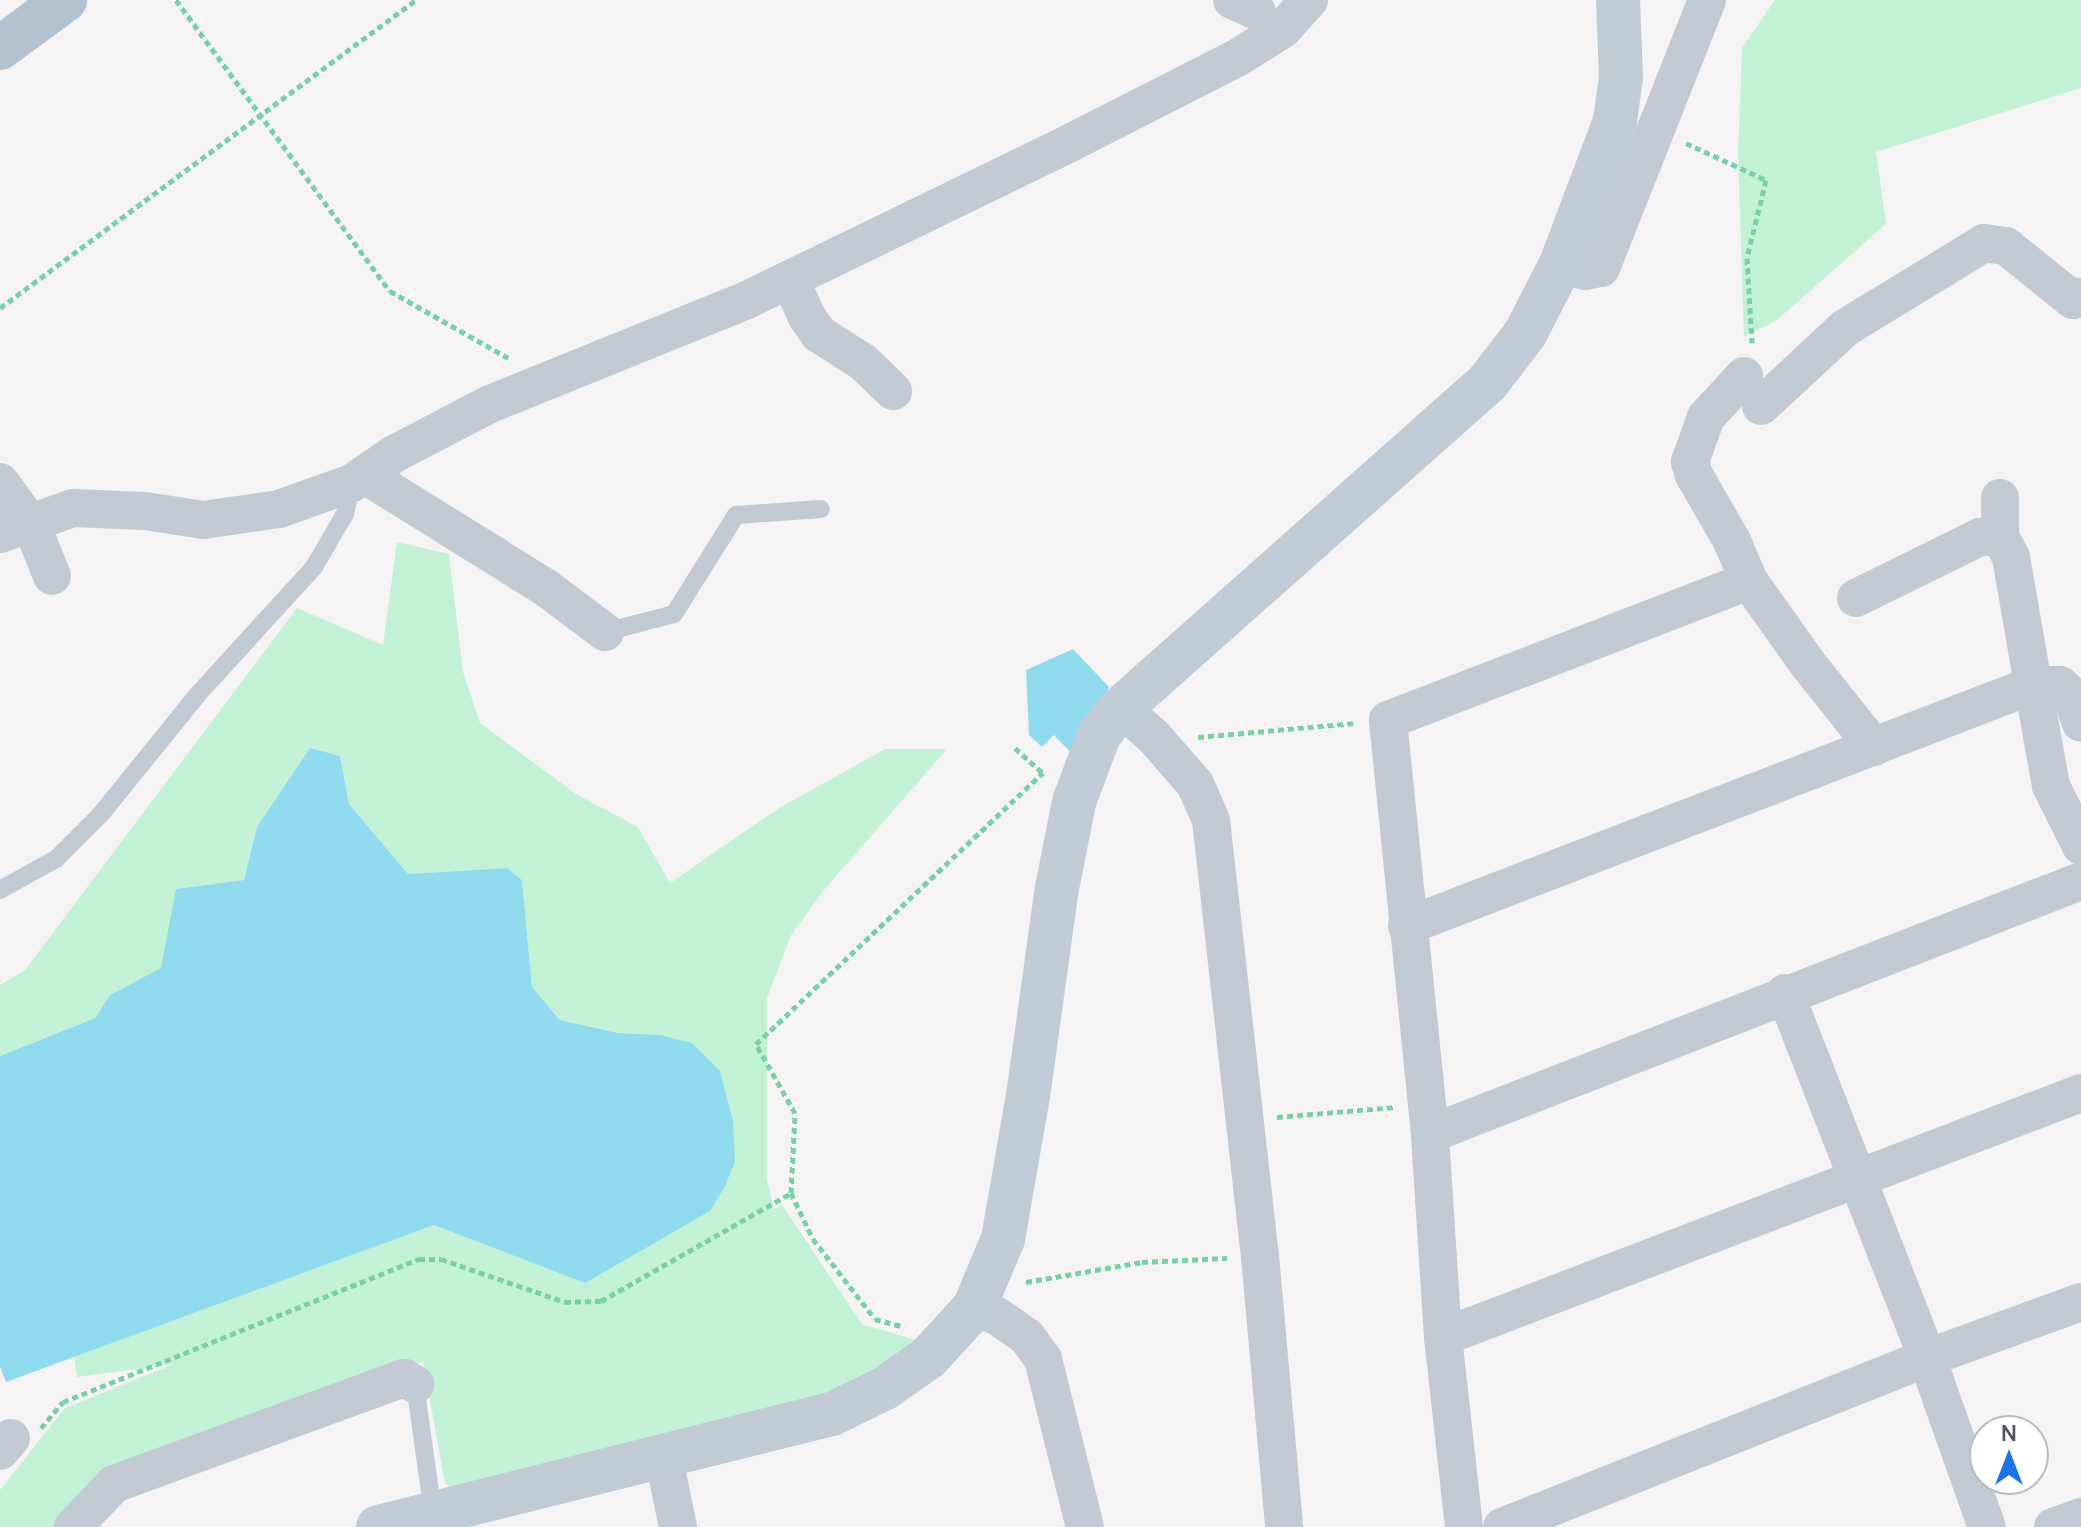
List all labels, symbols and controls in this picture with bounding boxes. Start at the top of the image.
north arrow [1969,1415,2049,1495]
text: N [2001,1418,2017,1448]

